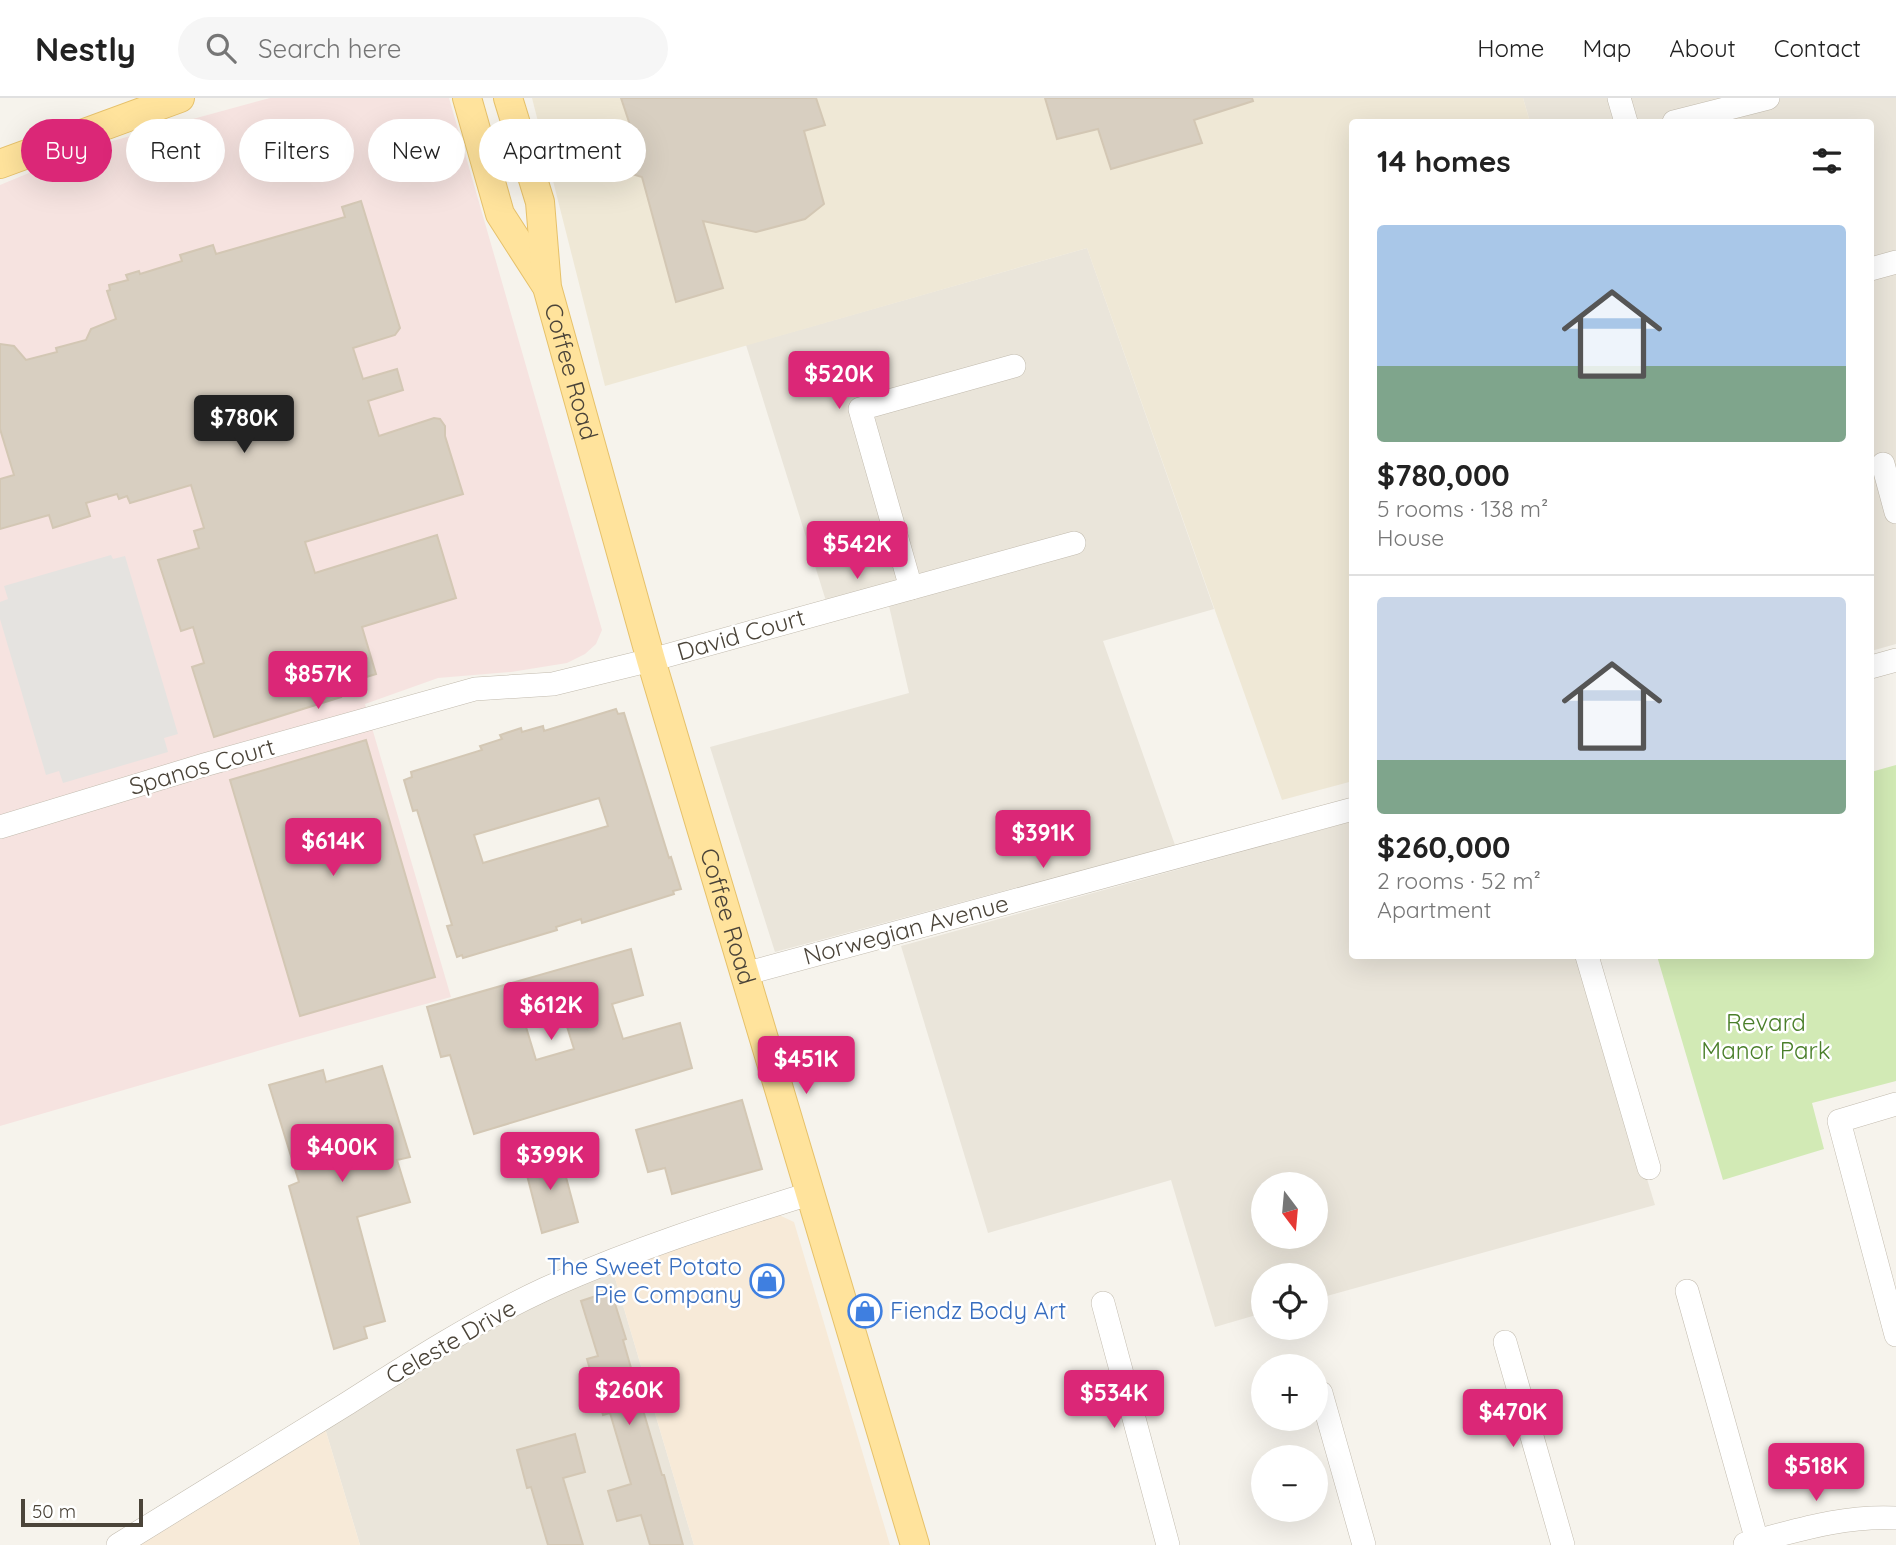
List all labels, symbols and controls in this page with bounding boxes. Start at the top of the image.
search box [178,17,668,80]
text: Nestly [35,28,136,69]
icon: search [202,29,240,67]
text: Search here [258,32,401,65]
text: Home [1477,33,1544,63]
text: Map [1582,33,1631,63]
text: About [1669,33,1736,63]
text: Contact [1774,33,1861,63]
chip: Buy [21,119,112,182]
chip: Rent [126,119,225,182]
chip: Filters [239,119,354,182]
chip: New [368,119,465,182]
chip: Apartment [479,119,646,182]
text: 14 homes [1377,142,1511,180]
icon: filters [1808,142,1846,180]
icon: home [1549,271,1675,397]
street label: Coffee Road [538,300,605,443]
pin: $520K [790,352,888,411]
text: $520K [804,359,874,388]
pin: $780K [195,396,293,455]
text: $780K [210,403,278,432]
text: $780,000 [1377,456,1510,494]
text: 5 rooms · 138 m² [1377,494,1548,523]
pin: $542K [808,522,906,581]
text: House [1377,523,1444,552]
text: $542K [823,529,891,558]
street label: David Court [673,601,808,667]
icon: home [1549,643,1675,769]
pin: $857K [269,652,367,711]
text: $857K [284,659,352,688]
street label: Spanos Court [126,731,278,801]
pin: $391K [994,810,1092,870]
pin: $614K [284,818,382,878]
text: $391K [1011,818,1075,847]
text: $614K [301,826,365,855]
text: $260,000 [1377,828,1511,866]
street label: Coffee Road [694,845,763,988]
text: 2 rooms · 52 m² [1377,866,1541,895]
street label: Norwegian Avenue [800,887,1012,971]
text: Apartment [1377,895,1491,924]
pin: $612K [502,982,600,1042]
text: $612K [519,990,583,1019]
park label: Revard Manor Park [1701,1007,1831,1065]
pin: $451K [757,1037,855,1096]
text: $451K [774,1044,838,1073]
pin: $400K [293,1124,391,1184]
text: $400K [307,1132,377,1161]
pin: $399K [501,1132,599,1192]
text: $399K [516,1140,584,1169]
north arrow [1251,1172,1328,1250]
map controls [1251,1172,1328,1522]
place label: The Sweet Potato Pie Company [547,1251,742,1309]
shop icon: The Sweet Potato Pie Company [748,1262,786,1300]
button: locate [1251,1263,1328,1340]
street label: Celeste Drive [380,1292,521,1390]
shop icon: Fiendz Body Art [846,1292,884,1330]
place label: Fiendz Body Art [890,1295,1066,1325]
button: + [1251,1354,1328,1431]
pin: $260K [580,1368,678,1427]
pin: $534K [1065,1370,1163,1430]
text: $260K [595,1375,663,1404]
text: $534K [1080,1378,1148,1407]
pin: $470K [1464,1390,1562,1449]
text: $470K [1479,1397,1547,1426]
pin: $518K [1767,1444,1865,1503]
button: − [1251,1445,1328,1522]
text: $518K [1784,1451,1848,1480]
scale bar [21,1496,144,1528]
text: 50 m [32,1499,76,1523]

